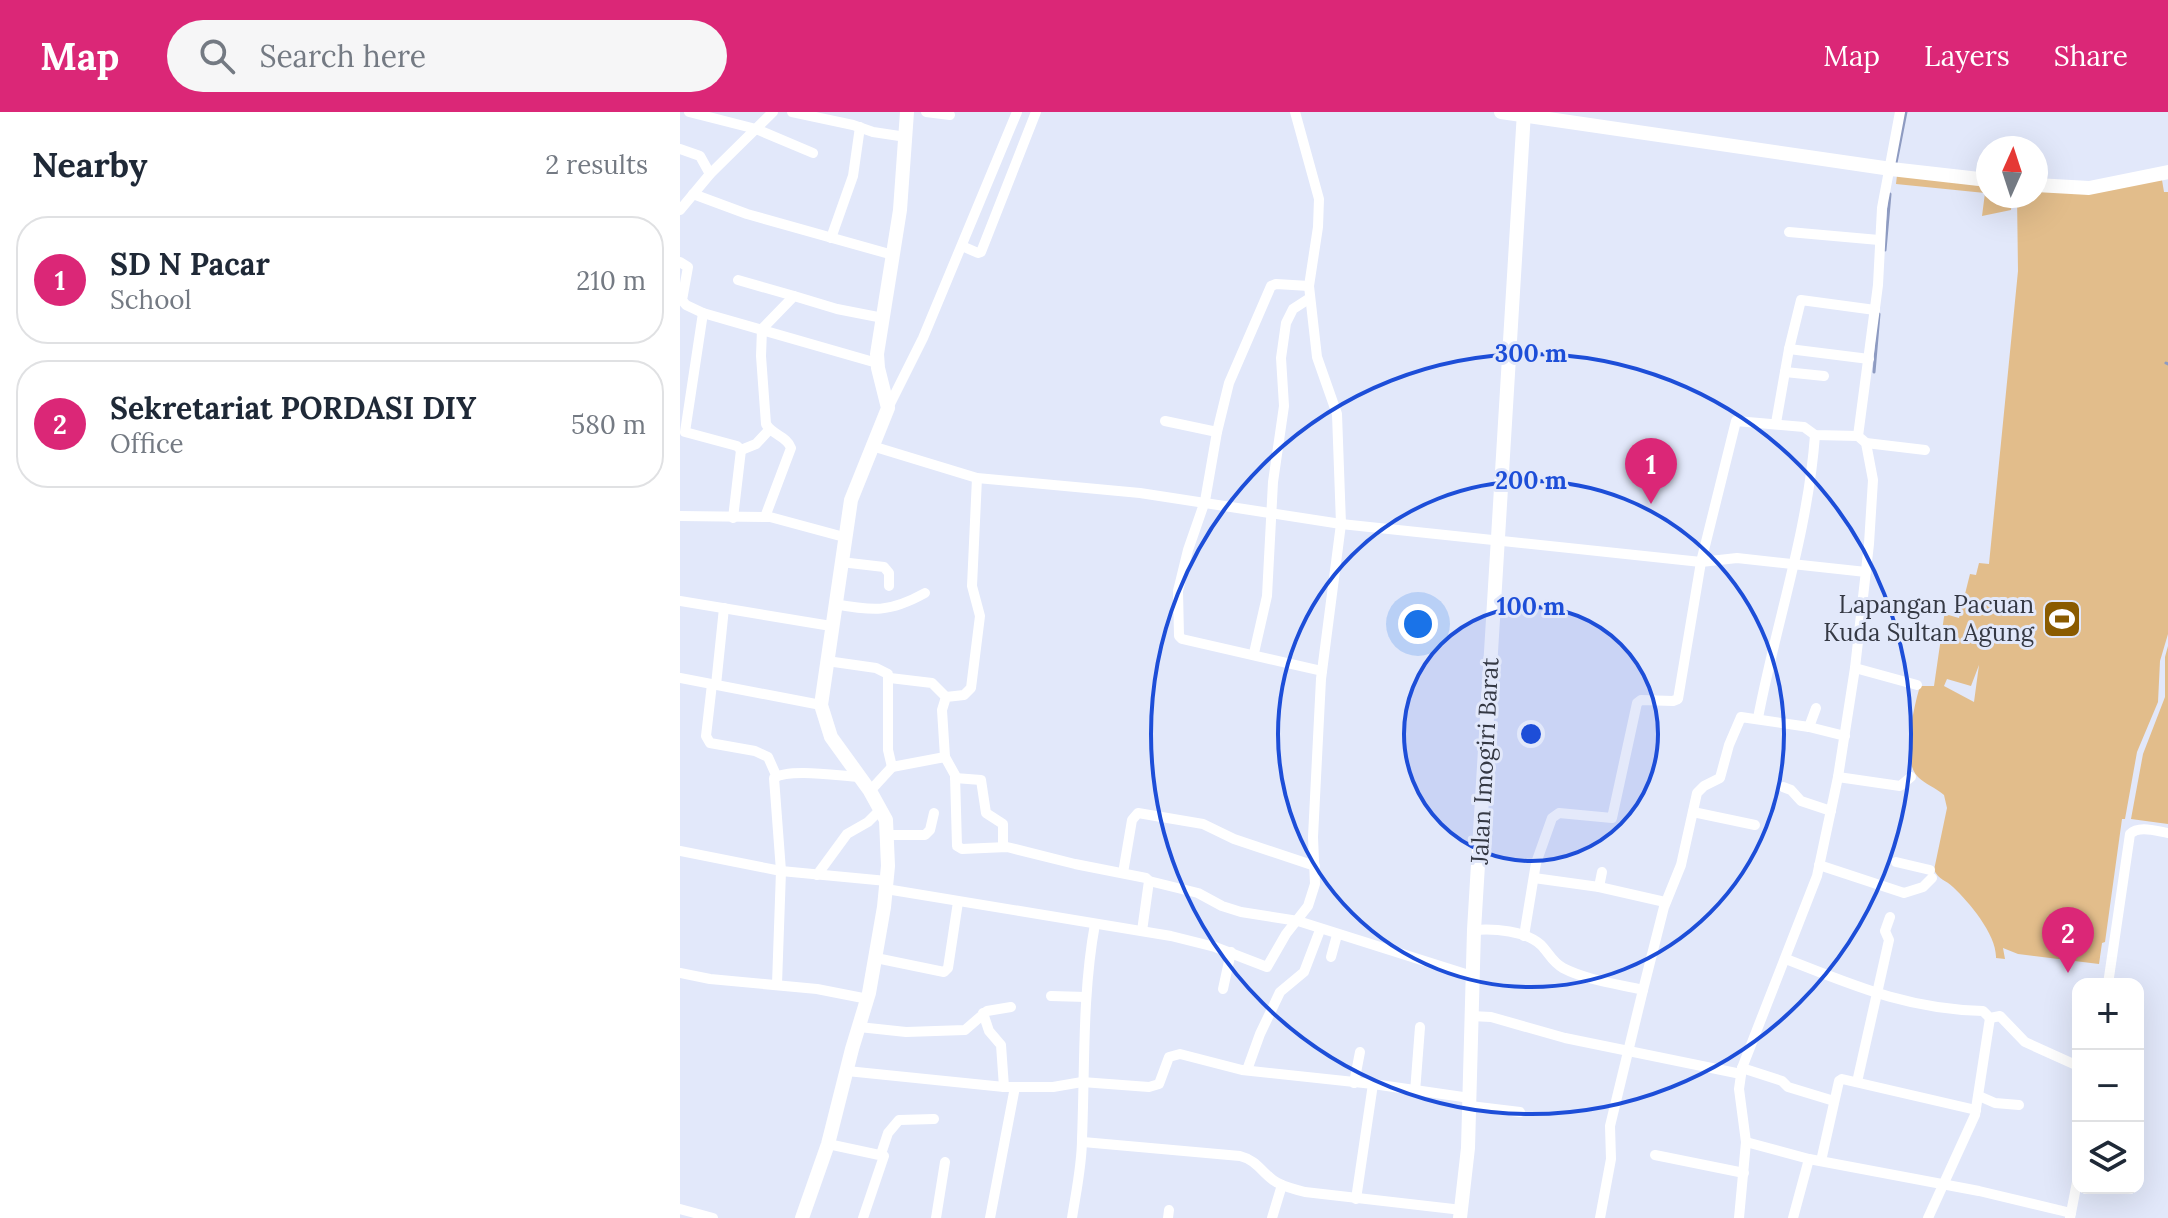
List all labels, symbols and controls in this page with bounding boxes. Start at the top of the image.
search box [167,20,727,92]
text: Map [40,32,119,80]
icon: search [195,34,239,78]
text: Search here [259,37,426,75]
text: Map [1823,38,1880,74]
text: Layers [1924,38,2010,74]
text: Share [2054,38,2128,74]
north arrow [1976,136,2048,208]
text: Nearby [32,143,148,186]
text: 2 results [545,148,648,181]
text: SD N Pacar [110,245,270,283]
text: 1 [55,264,65,297]
text: 210 m [576,264,646,297]
text: School [110,283,192,316]
text: 300 m [1495,338,1567,369]
text: Sekretariat PORDASI DIY [110,389,476,427]
text: 2 [53,408,67,441]
text: 580 m [571,408,646,441]
text: Office [110,427,184,460]
pin: 1 [1625,438,1677,504]
text: 200 m [1495,465,1567,496]
place label: Lapangan Pacuan Kuda Sultan Agung [1823,589,2035,648]
text: 100 m [1497,591,1565,622]
sports icon: Lapangan Pacuan Kuda Sultan Agung [2041,598,2083,640]
your location [1398,604,1438,644]
street label: Jalan Imogiri Barat [1464,656,1505,866]
centre of rings [1517,720,1545,748]
pin: 2 [2042,907,2094,973]
map controls [2072,978,2144,1194]
button: + [2072,978,2144,1050]
button: − [2072,1050,2144,1122]
button: layers [2072,1122,2144,1194]

